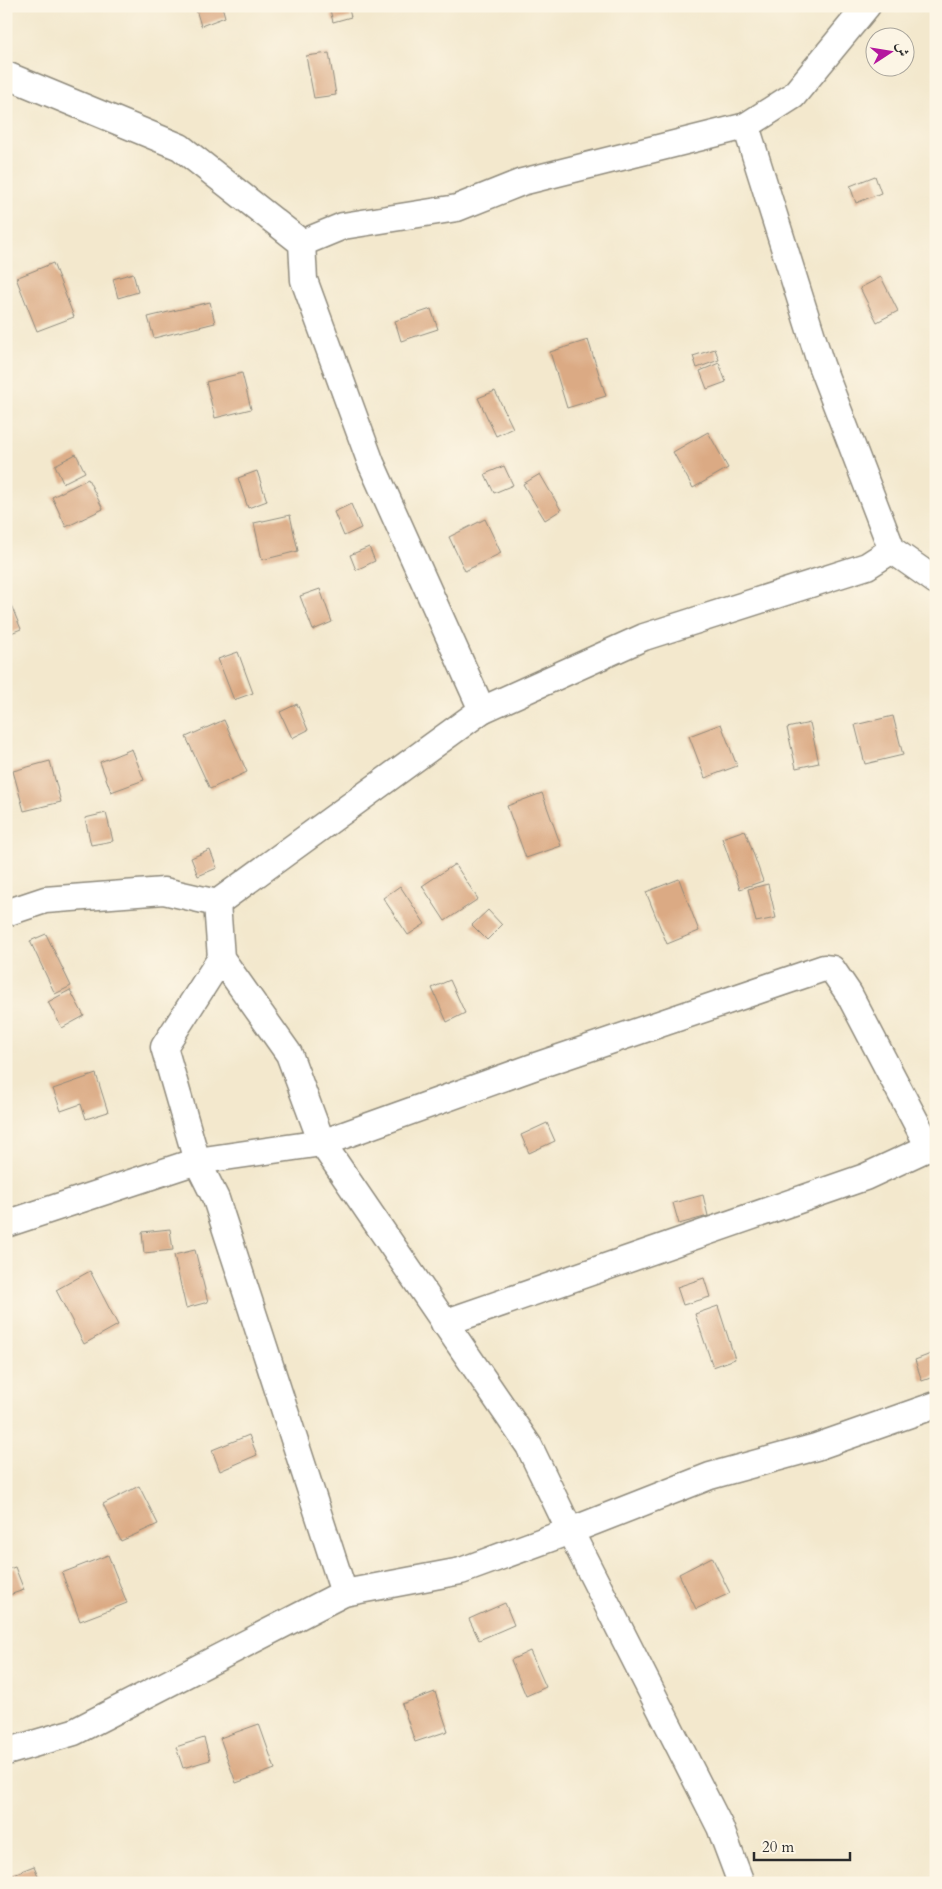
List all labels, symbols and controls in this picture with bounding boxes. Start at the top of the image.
north arrow [864,28,914,78]
text: ش [891,41,913,58]
scale bar [754,1829,851,1861]
text: 20 m [762,1837,794,1857]

